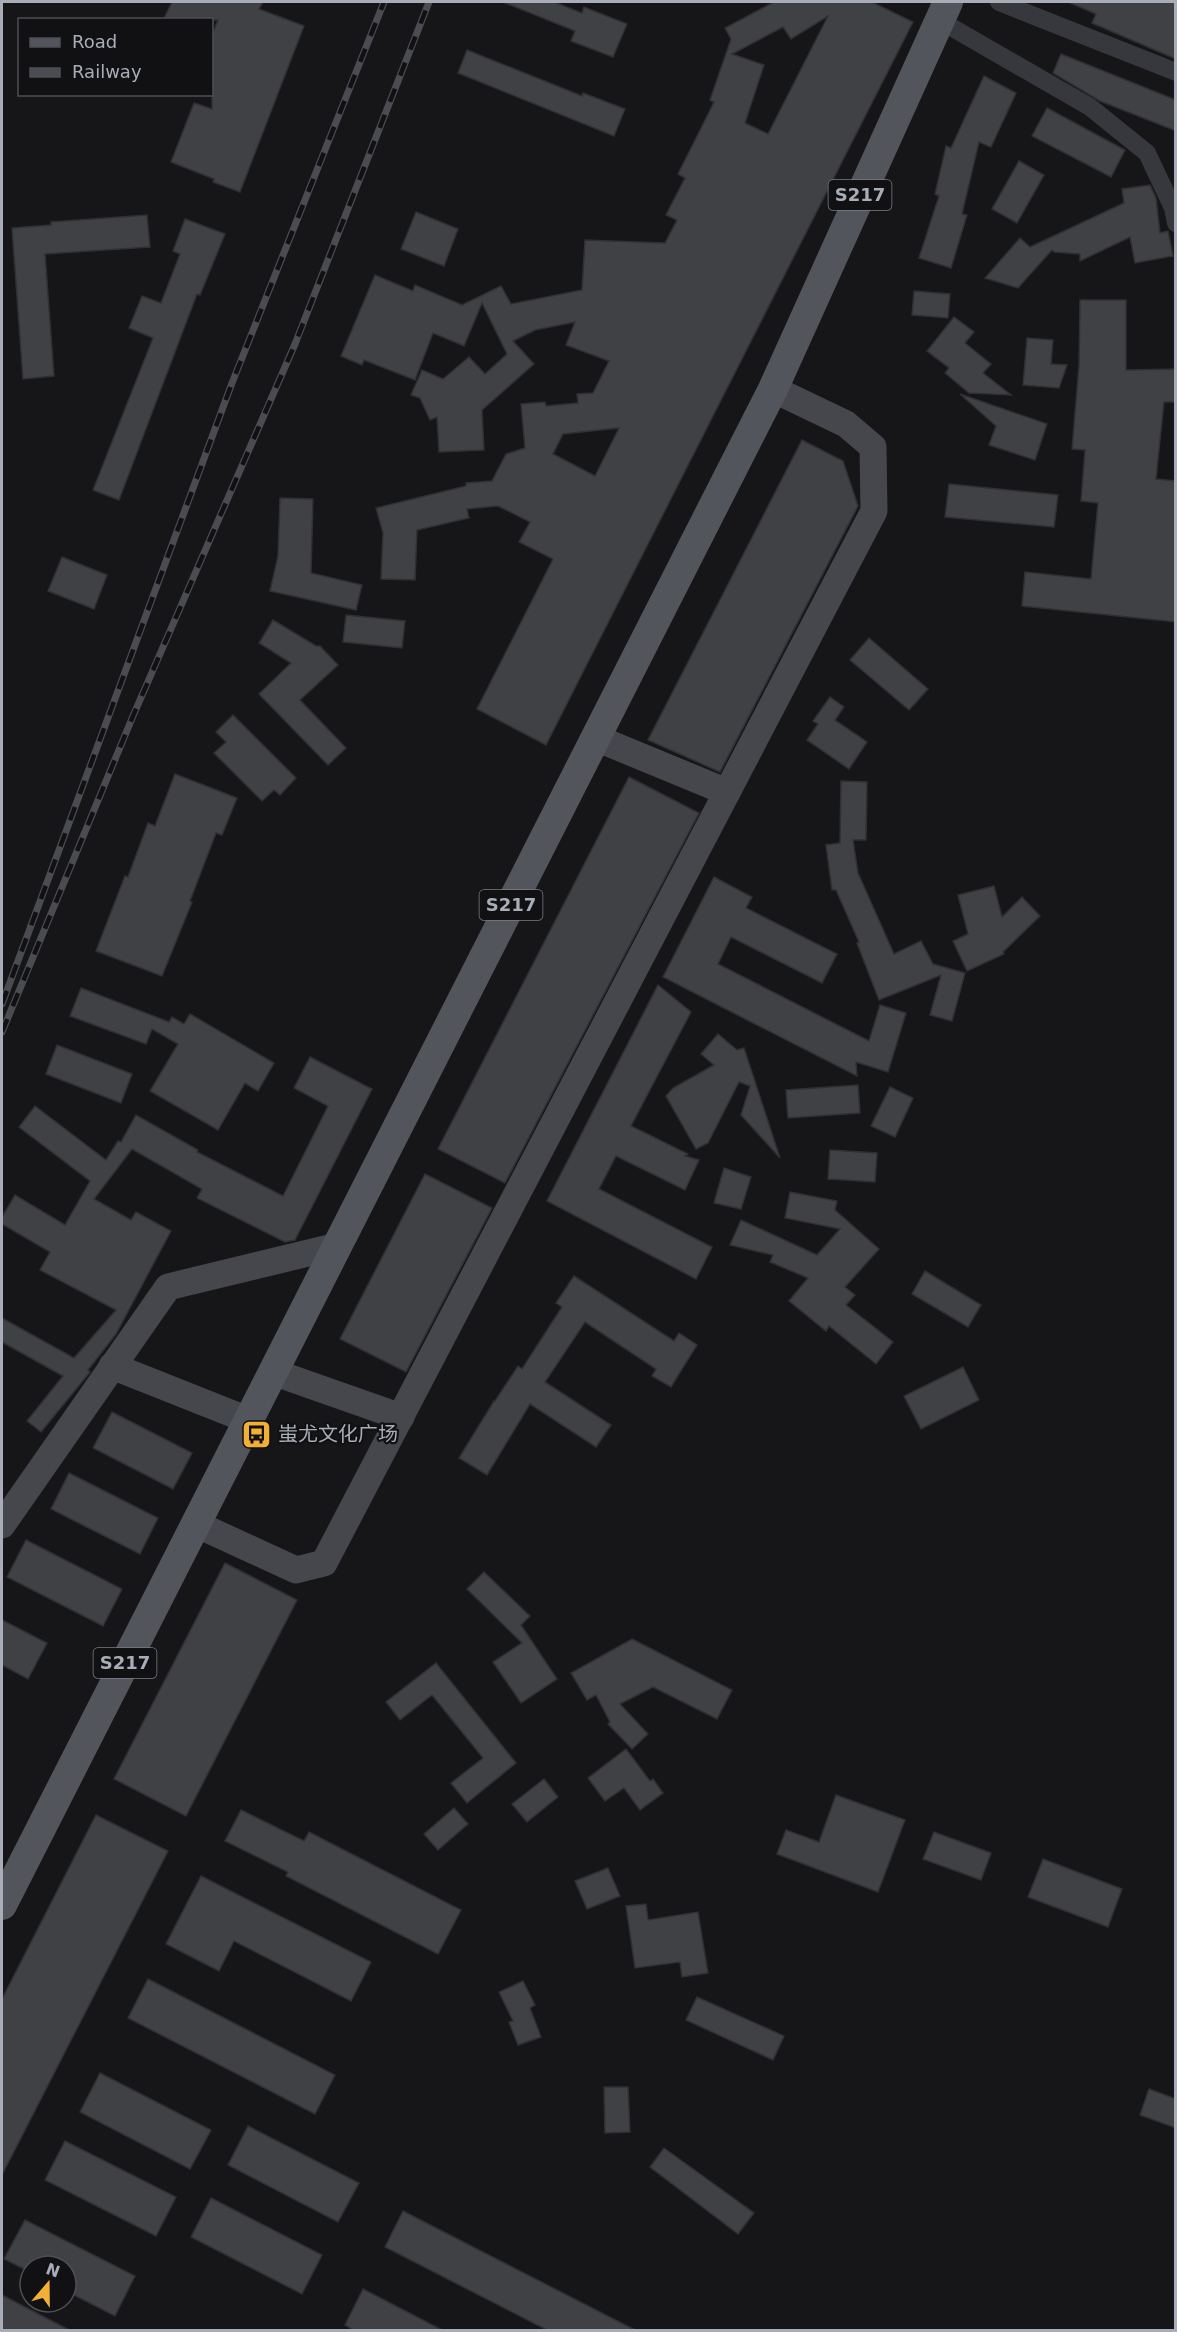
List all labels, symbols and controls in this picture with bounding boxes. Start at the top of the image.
legend [18,18,213,96]
text: Road [72,31,117,52]
text: Railway [72,61,142,82]
road number: S217 [828,180,892,210]
road number: S217 [480,890,542,920]
bus stop icon: 蚩尤文化广场 [241,1418,273,1450]
place label: 蚩尤文化广场 [278,1422,398,1446]
road number: S217 [94,1648,156,1678]
north arrow [18,2254,78,2314]
text: N [43,2259,63,2282]

